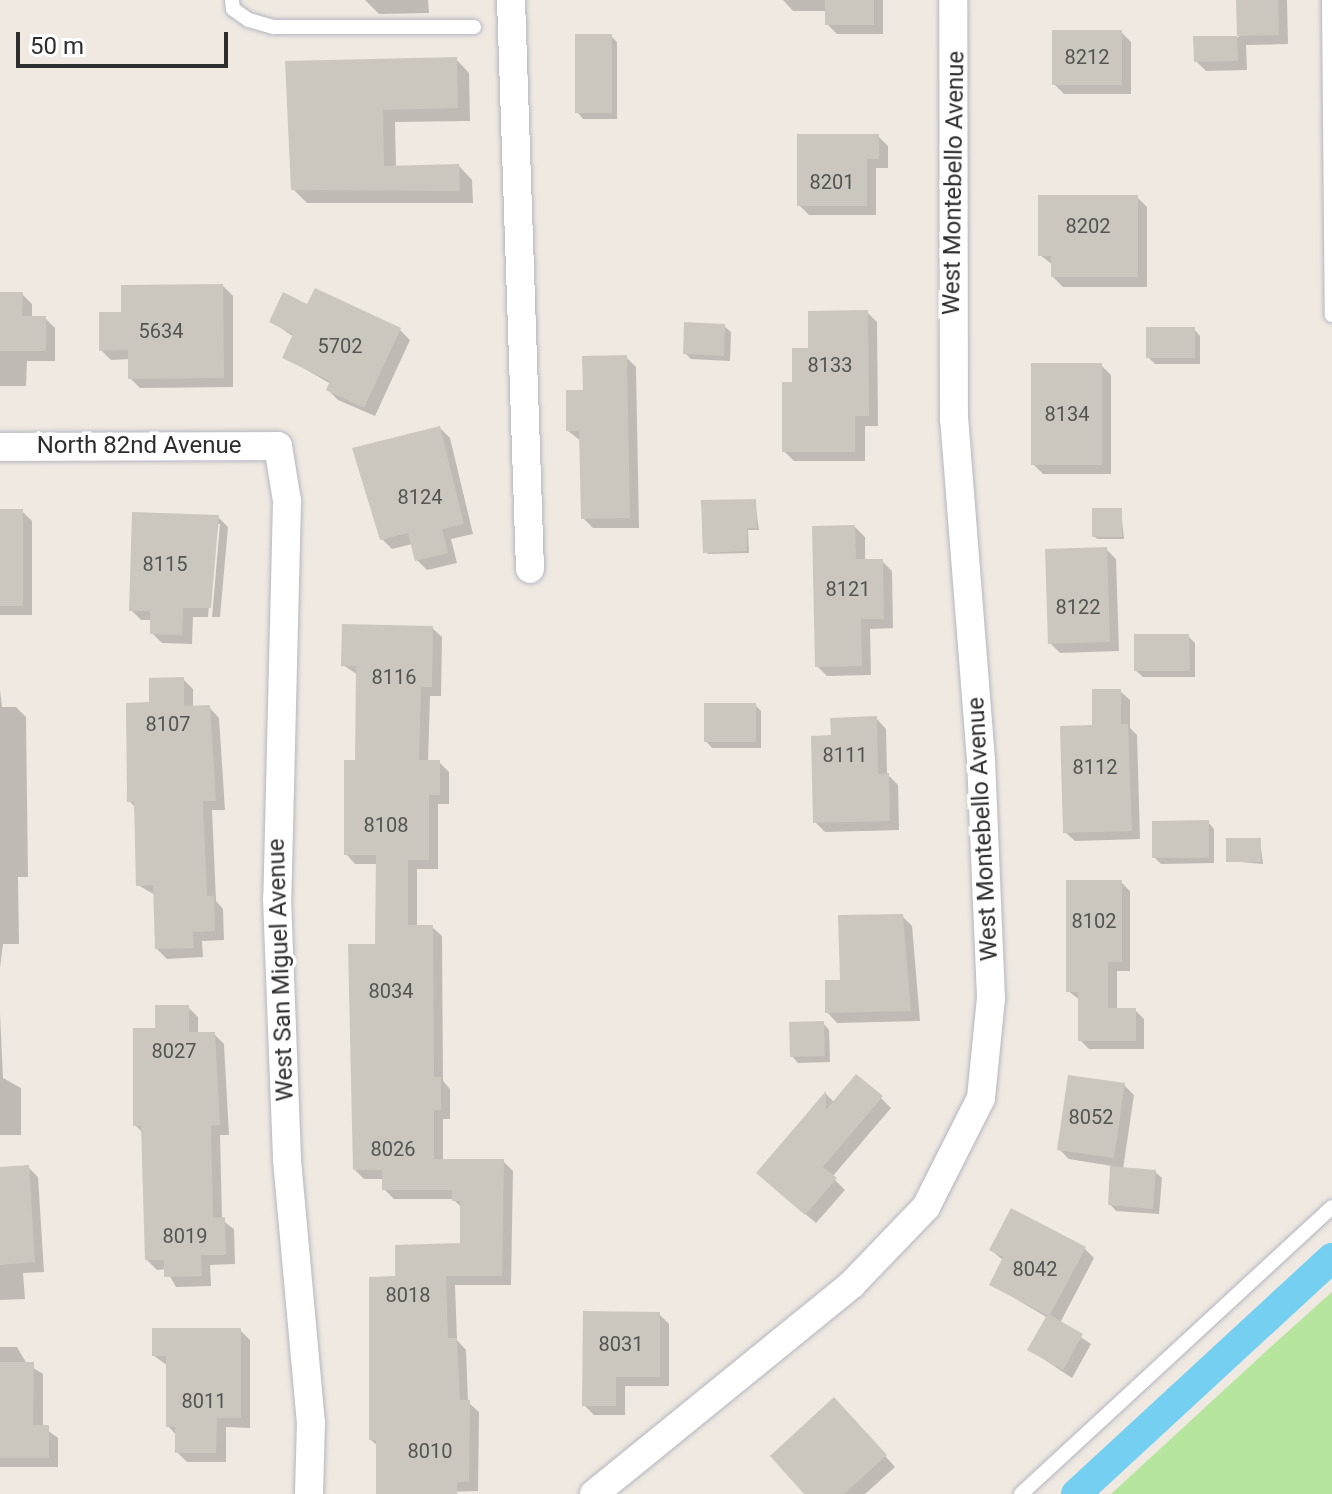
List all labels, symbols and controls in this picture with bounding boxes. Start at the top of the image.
scale bar [20,16,232,66]
text: 50 m [30,32,84,60]
house number: 8212 [1065,45,1109,69]
street label: West Montebello Avenue [937,51,971,315]
house number: 8201 [810,170,854,194]
house number: 8202 [1066,214,1110,238]
house number: 5634 [139,319,183,343]
house number: 5702 [318,334,362,358]
house number: 8133 [808,353,852,377]
house number: 8134 [1045,402,1089,426]
street label: North 82nd Avenue [37,432,241,460]
house number: 8124 [398,485,442,509]
house number: 8115 [143,552,187,576]
house number: 8121 [826,577,870,601]
house number: 8122 [1056,595,1100,619]
house number: 8116 [372,665,416,689]
street label: West Montebello Avenue [962,696,1004,962]
house number: 8107 [146,712,190,736]
house number: 8111 [823,743,867,767]
house number: 8112 [1073,755,1117,779]
house number: 8108 [364,813,408,837]
street label: West San Miguel Avenue [262,838,300,1102]
house number: 8102 [1072,909,1116,933]
house number: 8034 [369,979,413,1003]
house number: 8027 [152,1039,196,1063]
house number: 8052 [1069,1105,1113,1129]
house number: 8026 [371,1137,415,1161]
house number: 8019 [163,1224,207,1248]
house number: 8042 [1013,1257,1057,1281]
house number: 8018 [386,1283,430,1307]
house number: 8031 [599,1332,643,1356]
house number: 8011 [182,1389,226,1413]
house number: 8010 [408,1439,452,1463]

